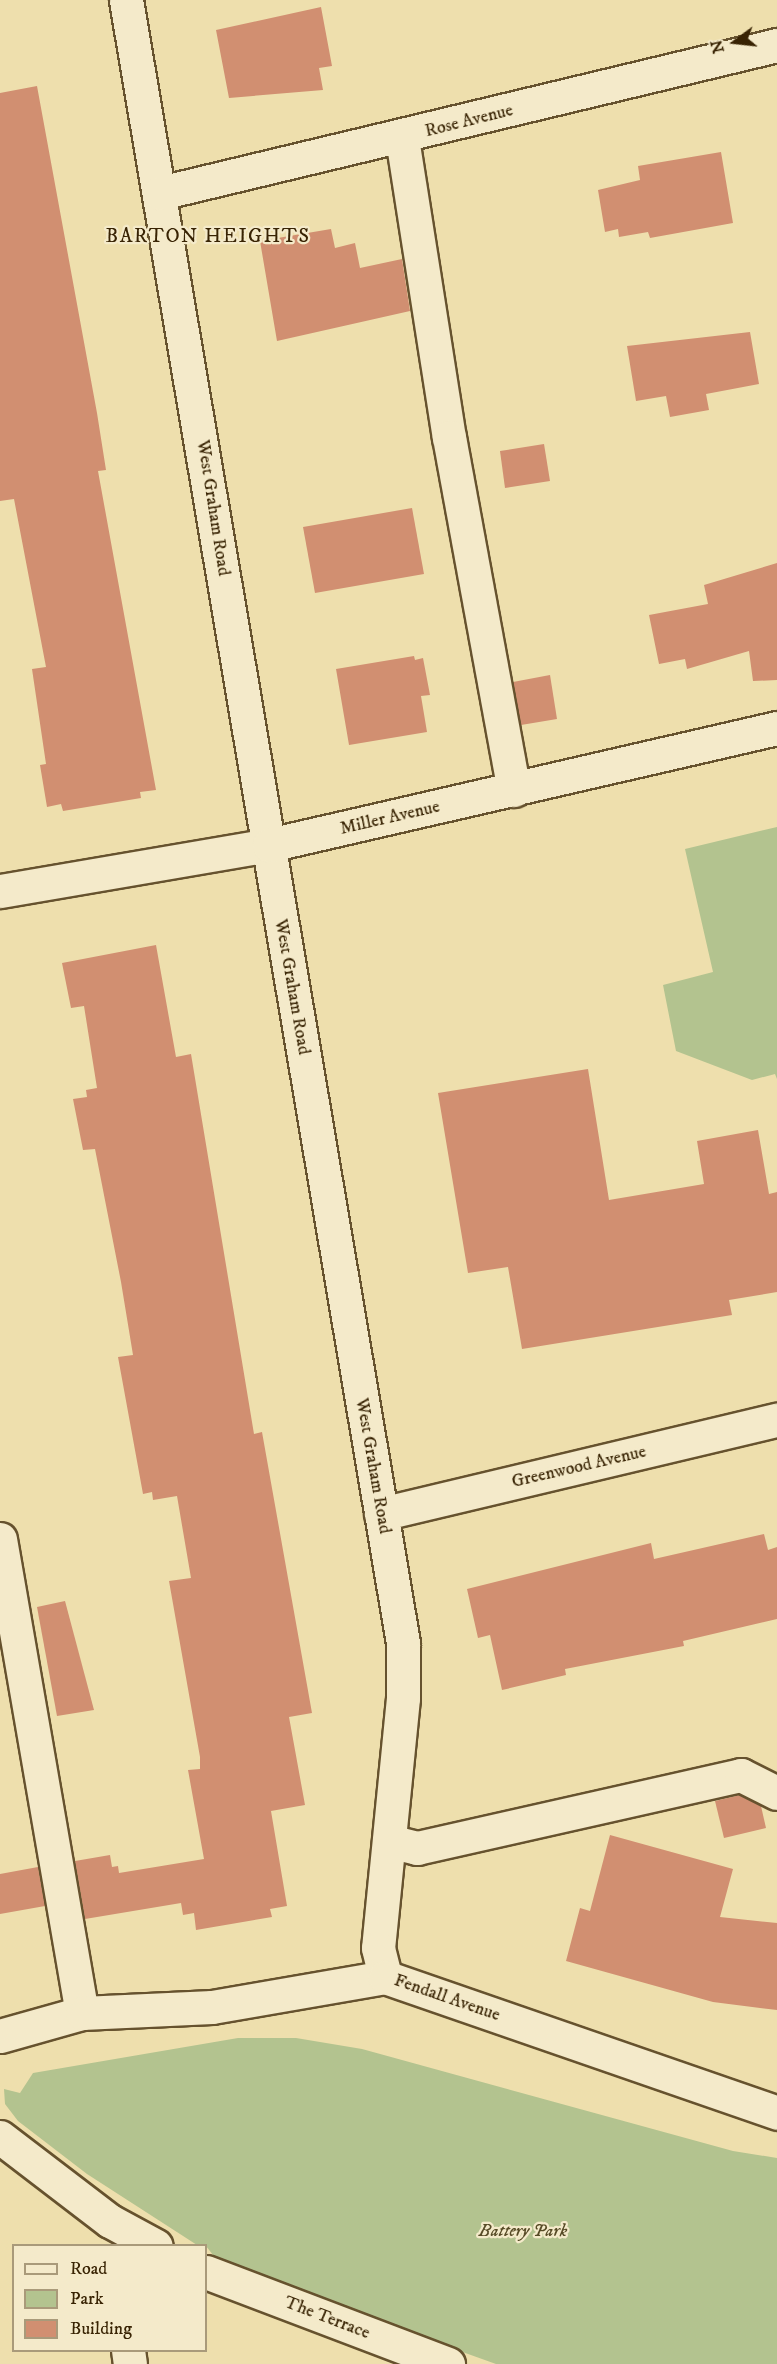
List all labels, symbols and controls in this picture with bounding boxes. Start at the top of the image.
north arrow [705,12,765,72]
text: N [706,38,729,56]
street label: Rose Avenue [423,100,515,142]
district label: BARTON HEIGHTS [106,224,310,248]
street label: West Graham Road [192,438,234,578]
street label: Miller Avenue [338,796,442,840]
street label: West Graham Road [269,917,315,1057]
street label: West Graham Road [350,1396,396,1536]
street label: Greenwood Avenue [510,1441,648,1493]
street label: Fendall Avenue [391,1970,503,2026]
park label: Battery Park [479,2220,567,2242]
legend [12,2244,207,2352]
text: Road [70,2258,107,2280]
text: Park [70,2288,104,2310]
street label: The Terrace [281,2292,373,2344]
text: Building [70,2318,132,2340]

